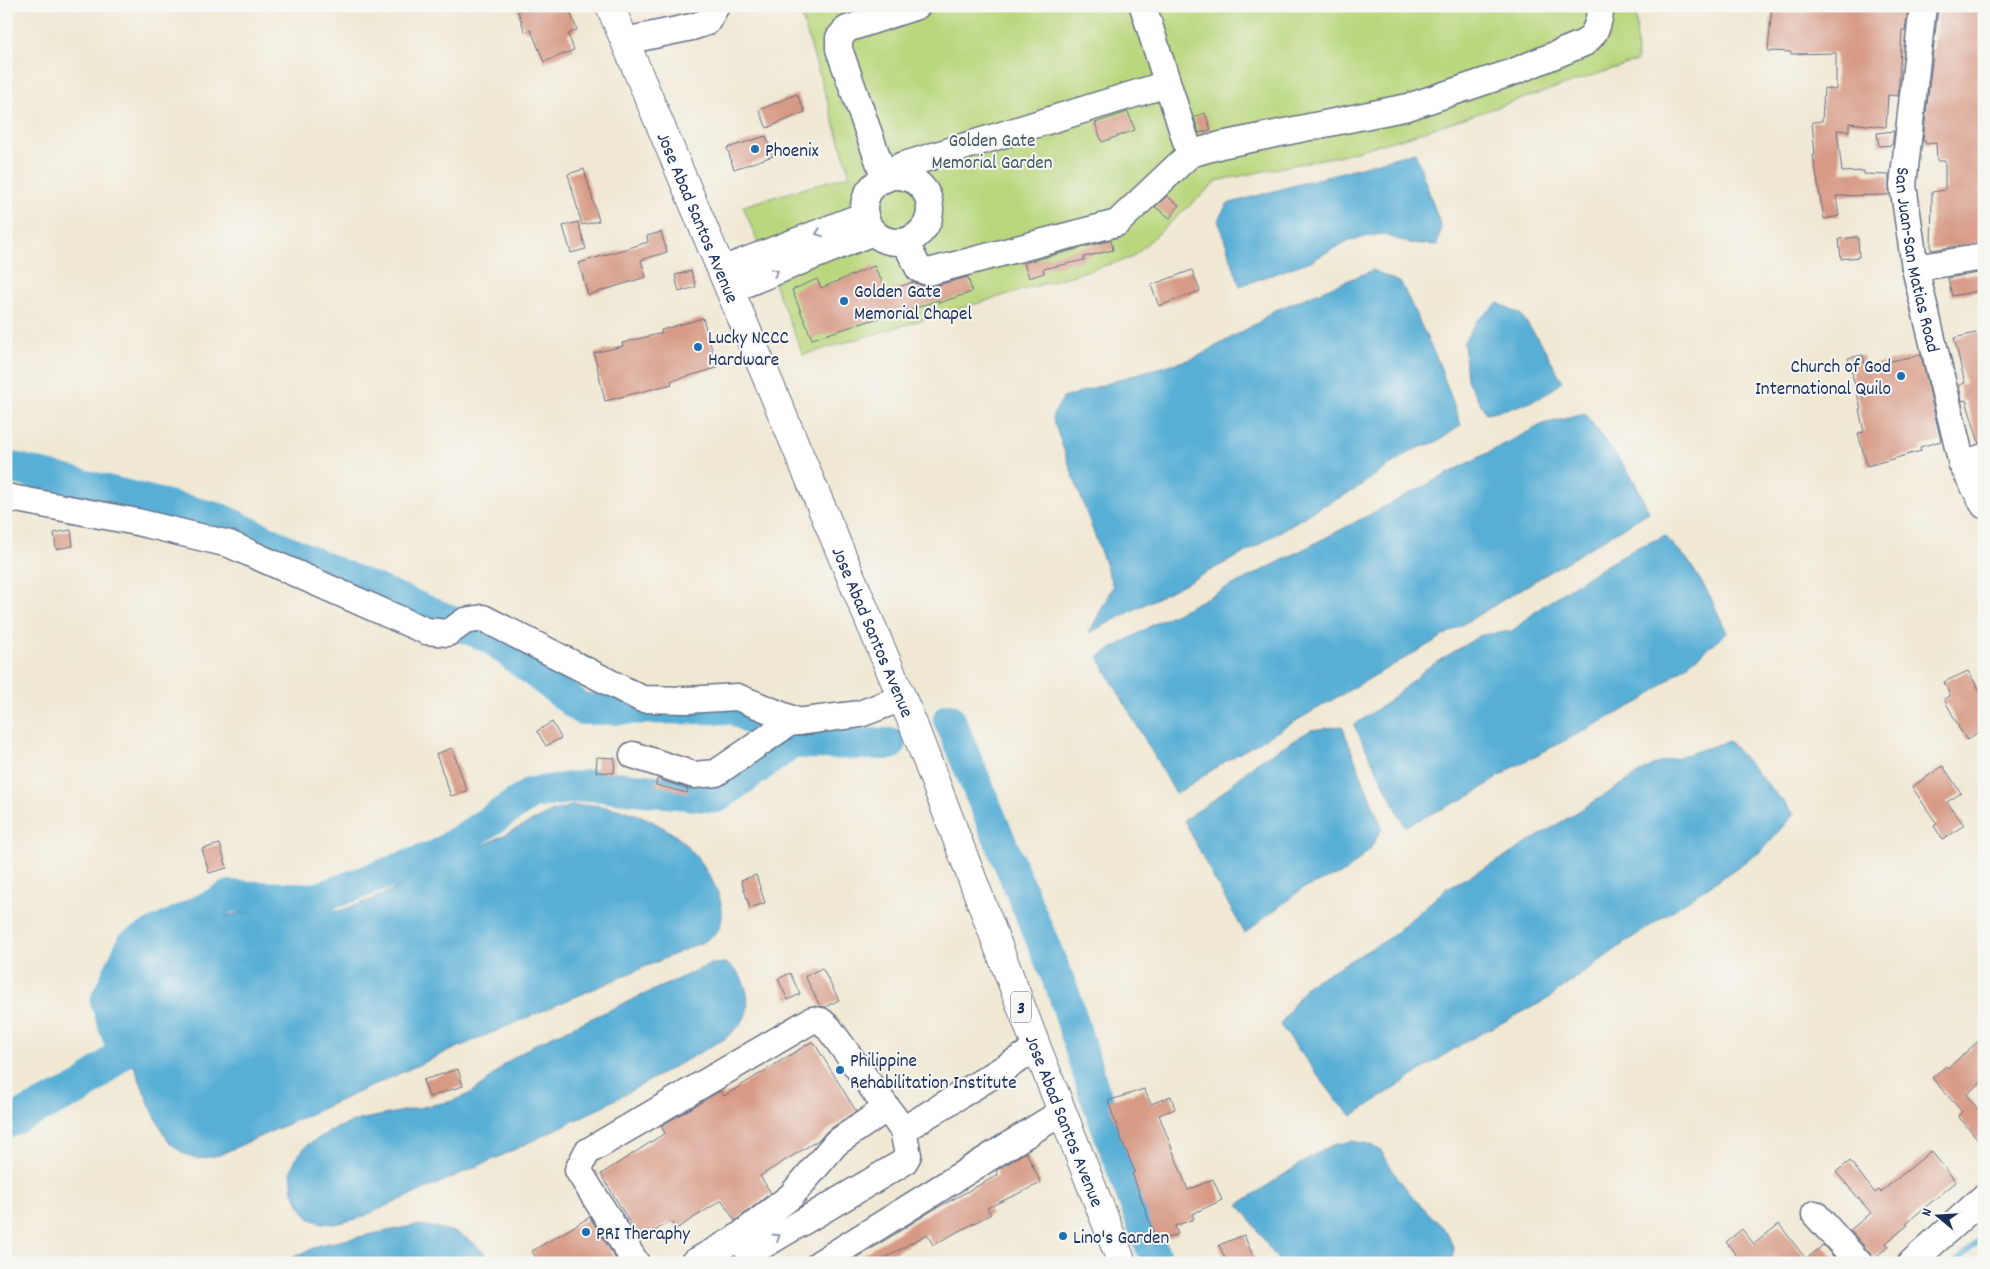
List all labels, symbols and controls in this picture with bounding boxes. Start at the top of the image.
street label: Jose Abad Santos Avenue [648,129,744,308]
park label: Golden Gate Memorial Garden [932,129,1052,178]
place label: Phoenix [765,139,818,166]
marker: Phoenix [749,143,761,155]
street label: San Juan-San Matias Road [1886,165,1945,355]
one-way arrow [815,227,824,237]
one-way arrow [770,267,779,278]
place label: Golden Gate Memorial Chapel [854,280,972,329]
marker: Golden Gate Memorial Chapel [838,295,850,307]
place label: Lucky NCCC Hardware [708,326,789,375]
marker: Lucky NCCC Hardware [692,341,704,353]
place label: Church of God International Quilo [1755,355,1891,404]
marker: Church of God International Quilo [1895,370,1907,382]
street label: Jose Abad Santos Avenue [823,543,919,722]
road number: 3 [1011,992,1031,1022]
street label: Jose Abad Santos Avenue [1016,1032,1109,1212]
place label: Philippine Rehabilitation Institute [850,1049,1017,1098]
marker: Philippine Rehabilitation Institute [834,1064,846,1076]
north arrow [1912,1192,1962,1242]
text: N [1917,1206,1938,1219]
place label: PRI Theraphy [596,1222,690,1249]
marker: PRI Theraphy [580,1226,592,1238]
place label: Lino's Garden [1073,1226,1169,1253]
marker: Lino's Garden [1057,1230,1069,1242]
one-way arrow [772,1233,781,1243]

